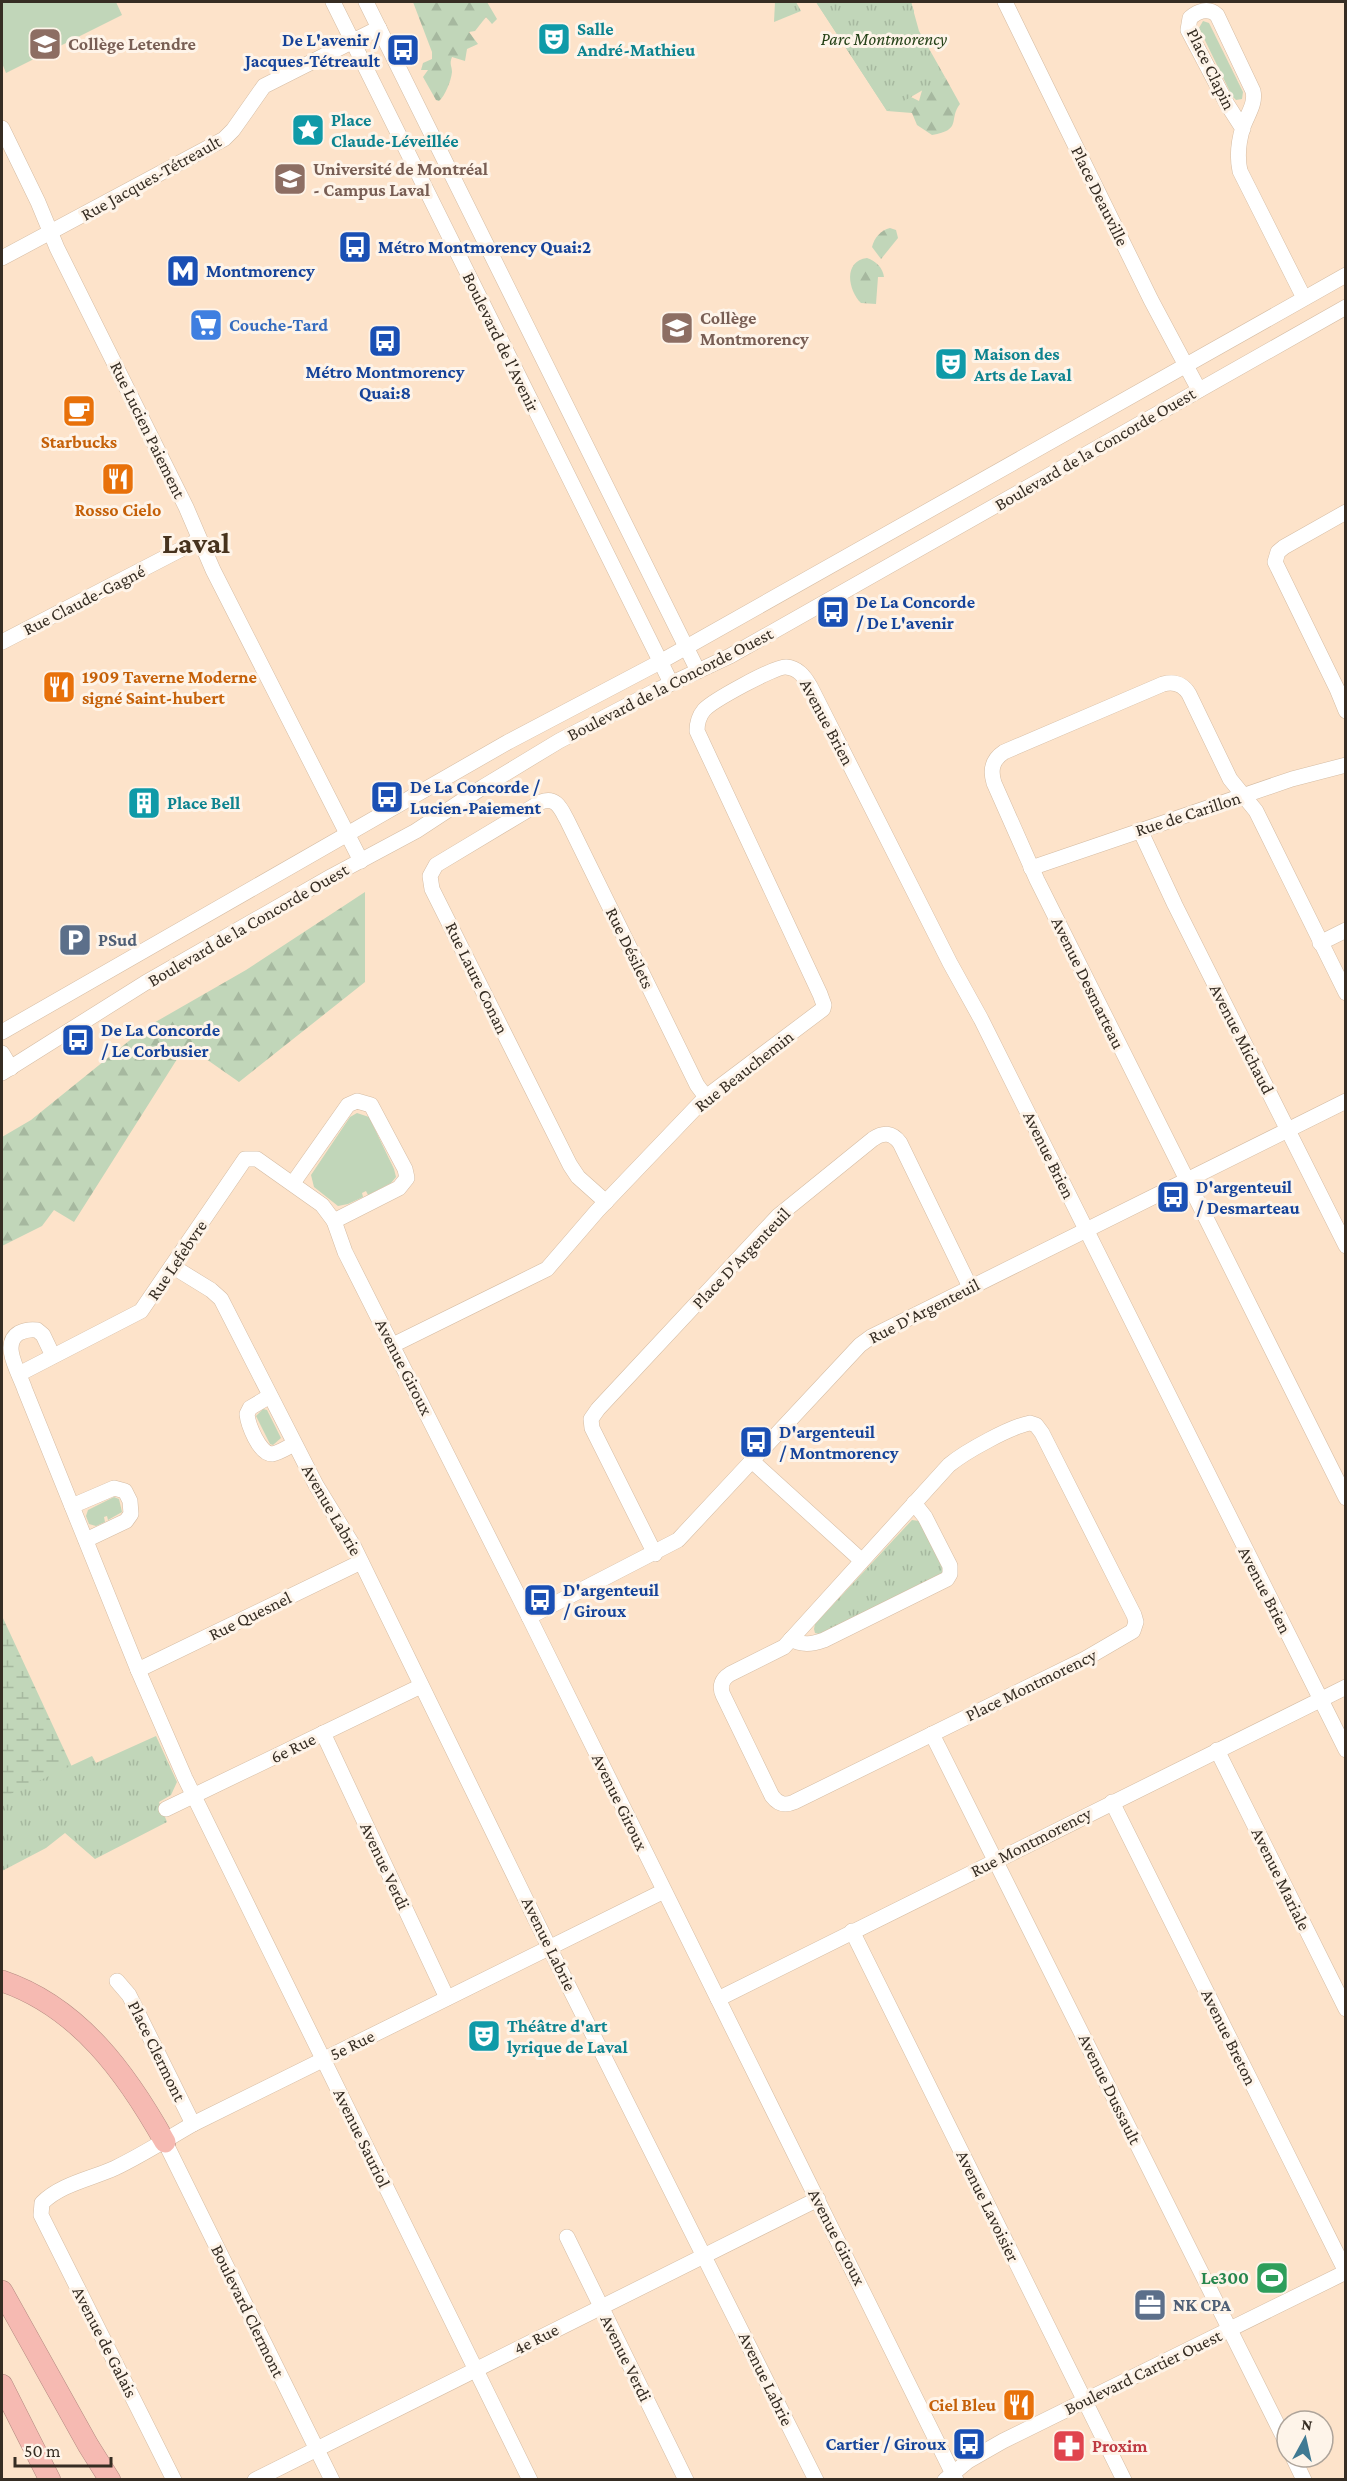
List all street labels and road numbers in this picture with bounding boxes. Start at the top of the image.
street label: Place Clapin [1183,25,1239,113]
street label: Rue Jacques-Tétreault [77,131,225,225]
street label: Place Deauville [1067,143,1133,249]
street label: Boulevard de l'Avenir [459,269,544,415]
street label: Rue Lucien Paiement [106,358,190,503]
street label: Boulevard de la Concorde Ouest [991,383,1200,515]
street label: Rue Claude-Gagné [20,561,148,639]
street label: Boulevard de la Concorde Ouest [564,623,777,745]
street label: Avenue Brien [796,675,858,769]
street label: Rue de Carillon [1133,787,1243,840]
street label: Boulevard de la Concorde Ouest [144,859,353,991]
street label: Rue Désilets [602,904,658,992]
street label: Avenue Desmarteau [1047,914,1129,1053]
street label: Rue Laure Conan [441,919,513,1037]
street label: Avenue Michaud [1206,981,1278,1098]
street label: Rue Beauchemin [691,1026,798,1116]
street label: Avenue Brien [1019,1108,1079,1202]
street label: Place D'Argenteuil [688,1203,794,1312]
street label: Rue Lefebvre [143,1216,211,1304]
street label: Rue D'Argenteuil [865,1274,983,1348]
street label: Avenue Giroux [371,1315,437,1419]
street label: Avenue Labrie [298,1461,366,1559]
street label: Avenue Brien [1235,1543,1296,1637]
street label: Rue Quesnel [205,1587,295,1645]
street label: Place Montmorency [962,1644,1100,1725]
street label: 6e Rue [267,1729,319,1767]
street label: Avenue Giroux [588,1750,652,1854]
street label: Rue Montmorency [967,1803,1095,1881]
street label: Avenue Verdi [356,1819,414,1913]
street label: Avenue Mariale [1248,1824,1315,1934]
street label: Avenue Labrie [518,1894,580,1994]
street label: Avenue Breton [1197,1986,1261,2089]
street label: Place Clermont [124,1997,190,2105]
street label: 5e Rue [326,2026,378,2064]
street label: Avenue Dussault [1075,2030,1146,2149]
street label: Avenue Sauriol [329,2085,395,2191]
street label: Avenue Lavoisier [952,2147,1024,2266]
street label: Avenue Giroux [804,2185,870,2289]
street label: Boulevard Clermont [207,2241,289,2381]
street label: Avenue de Galais [68,2283,142,2401]
street label: Avenue Verdi [596,2311,656,2405]
street label: 4e Rue [510,2319,562,2359]
street label: Boulevard Cartier Ouest [1061,2325,1226,2419]
street label: Avenue Labrie [735,2329,797,2429]

